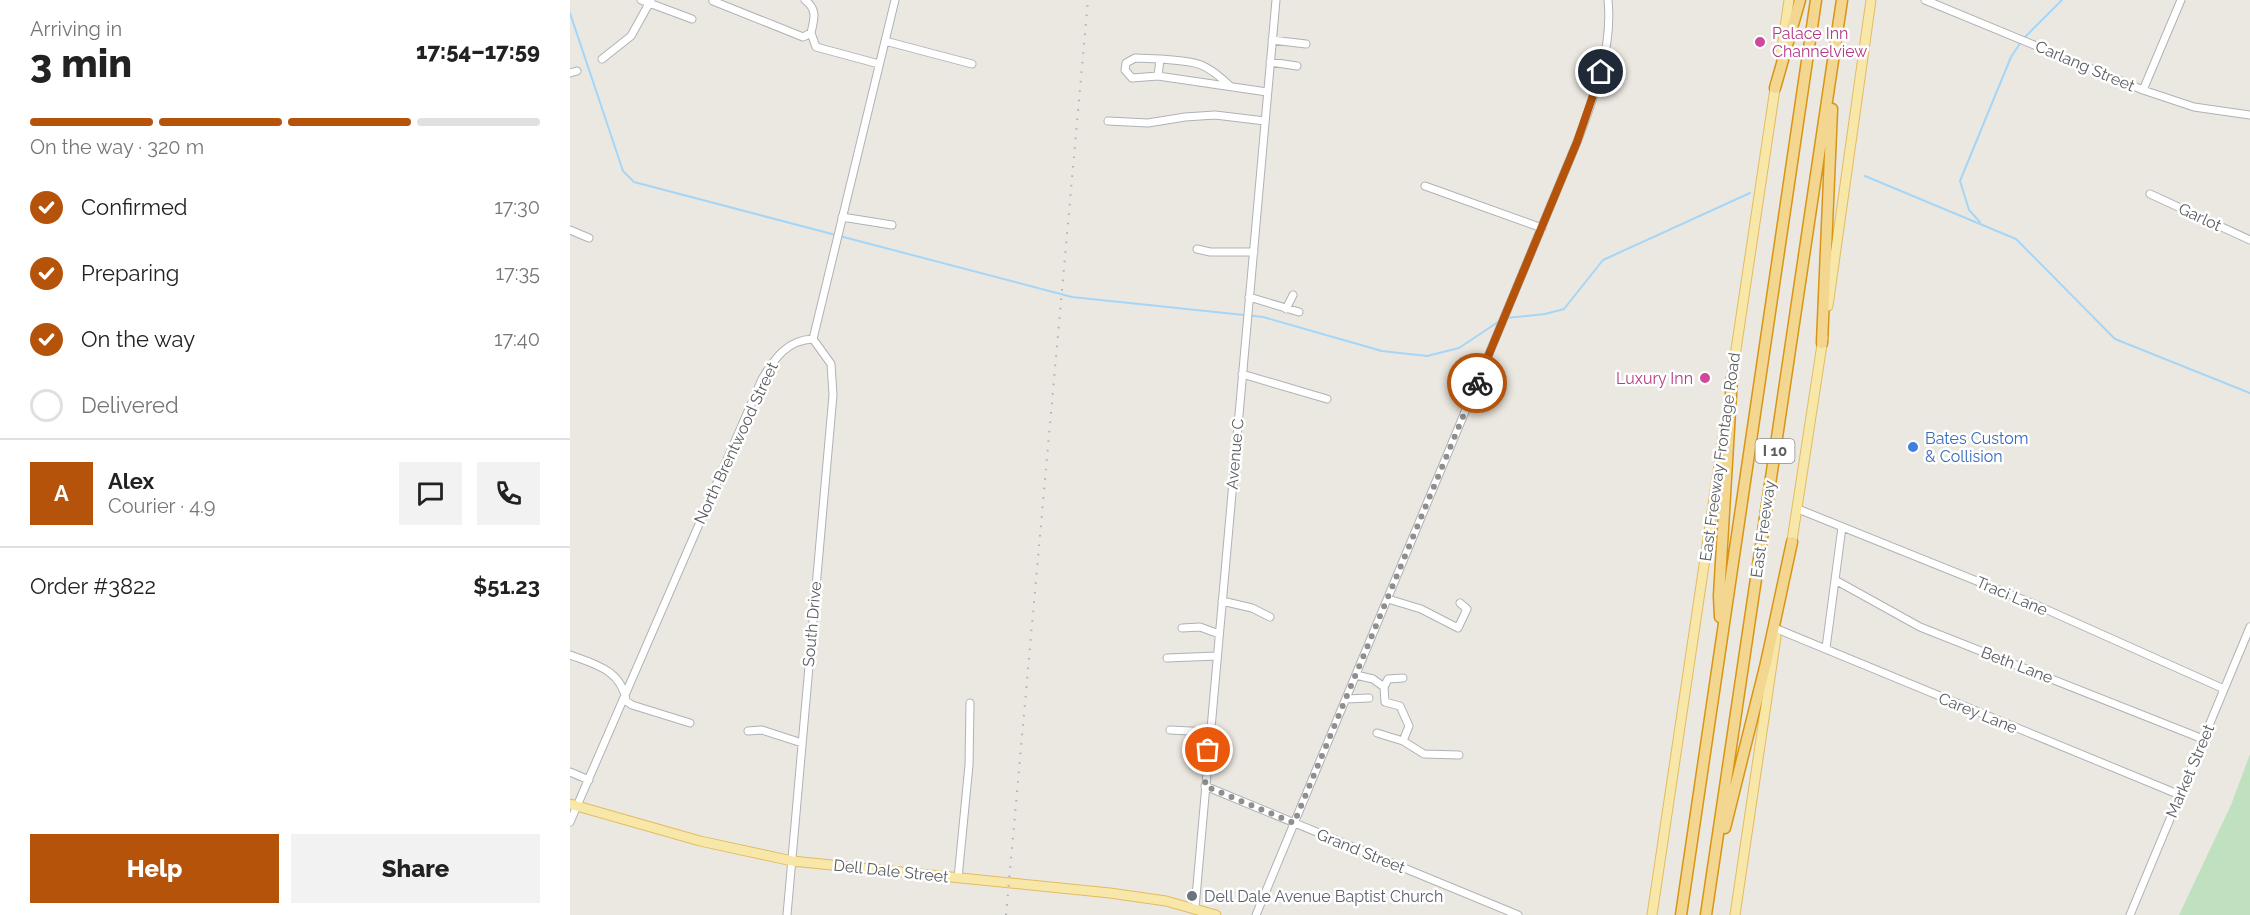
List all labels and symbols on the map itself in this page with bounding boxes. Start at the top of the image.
place label: Palace Inn Channelview [1772,24,1867,61]
marker: Palace Inn Channelview [1753,35,1767,49]
street label: Carlang Street [2032,37,2138,96]
pin [1575,46,1626,97]
street label: Garlot [2176,199,2225,235]
street label: East Freeway Frontage Road [1696,351,1744,563]
courier [1447,353,1507,413]
street label: North Brentwood Street [690,359,782,527]
place label: Luxury Inn [1616,369,1693,388]
marker: Luxury Inn [1698,371,1712,385]
street label: Avenue C [1222,418,1248,490]
place label: Bates Custom & Collision [1925,429,2028,466]
road number: I 10 [1756,439,1794,463]
marker: Bates Custom & Collision [1906,440,1920,454]
street label: East Freeway [1747,479,1779,579]
street label: Traci Lane [1973,572,2051,620]
street label: South Drive [799,580,825,668]
street label: Beth Lane [1978,643,2056,687]
street label: Carey Lane [1936,689,2020,737]
street label: Market Street [2162,721,2218,820]
pin [1182,724,1233,775]
street label: Grand Street [1314,825,1408,878]
street label: Dell Dale Street [833,856,950,887]
place label: Dell Dale Avenue Baptist Church [1204,887,1443,906]
marker: Dell Dale Avenue Baptist Church [1185,889,1199,903]

